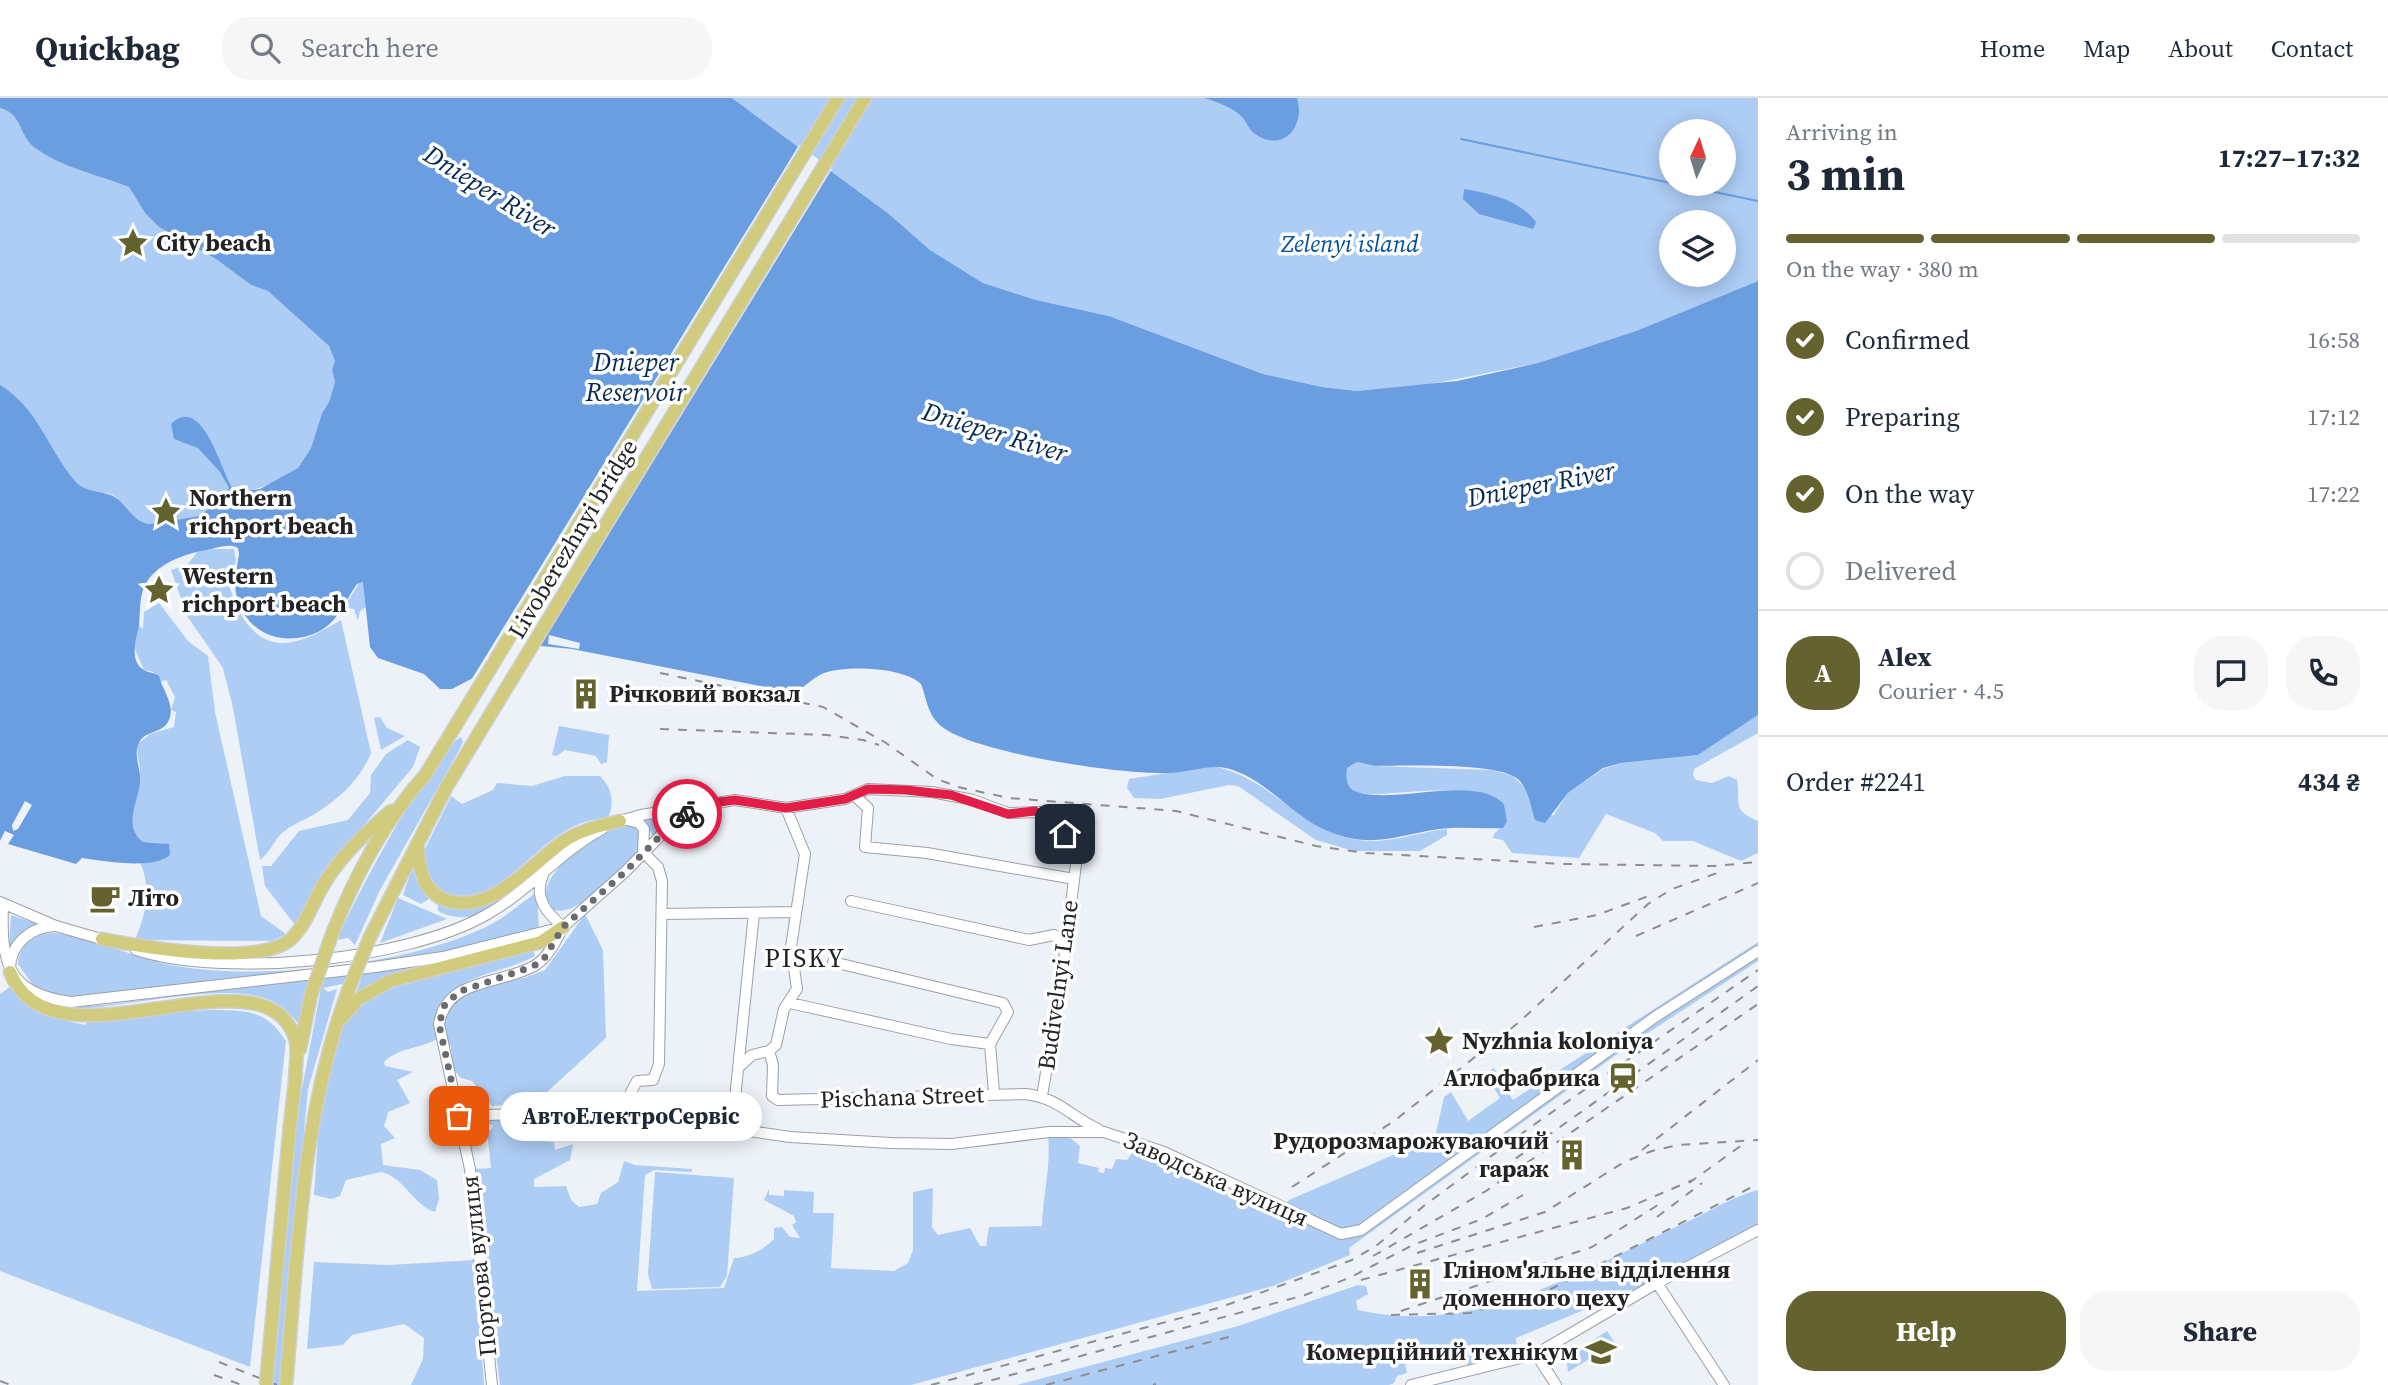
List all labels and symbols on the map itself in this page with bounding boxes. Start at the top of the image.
north arrow [1659,119,1736,196]
water label: Dnieper River [416,136,563,246]
place icon: City beach [116,226,150,260]
place label: City beach [156,226,272,259]
park label: Zelenyi island [1280,227,1419,260]
water label: Dnieper Reservoir [585,344,687,410]
water label: Dnieper River [917,393,1072,471]
street label: Livoberezhnyi bridge [500,433,645,645]
water label: Dnieper River [1463,452,1618,516]
place label: Northern richport beach [189,481,354,542]
place icon: Northern richport beach [149,495,183,529]
place label: Western richport beach [182,559,347,620]
place icon: Western richport beach [142,573,176,607]
building icon: Річковий вокзал [569,677,603,711]
place label: Річковий вокзал [609,677,801,710]
courier [652,779,722,849]
pin [1035,804,1095,864]
cafe icon: Літо [88,881,122,915]
place label: Літо [128,881,179,914]
street label: Budivelnyi Lane [1029,898,1086,1072]
district label: PISKY [764,940,846,976]
place icon: Nyzhnia koloniya [1422,1024,1456,1058]
place label: Nyzhnia koloniya [1462,1024,1654,1057]
place label: Аглофабрика [1443,1061,1600,1094]
station icon: Аглофабрика [1606,1061,1640,1095]
street label: Pischana Street [819,1077,985,1116]
pin [429,1086,489,1146]
callout: АвтоЕлектроСервіс [501,1091,764,1140]
street label: Заводська вулиця [1119,1123,1314,1234]
place label: Рудорозмарожуваючий гараж [1273,1124,1549,1185]
building icon: Рудорозмарожуваючий гараж [1555,1138,1589,1172]
street label: Портова вулиця [453,1174,504,1358]
place label: Гліном'яльне відділення доменного цеху [1443,1253,1730,1314]
building icon: Гліном'яльне відділення доменного цеху [1403,1267,1437,1301]
place label: Комерційний технікум [1306,1335,1578,1368]
school or university icon: Комерційний технікум [1584,1335,1618,1369]

